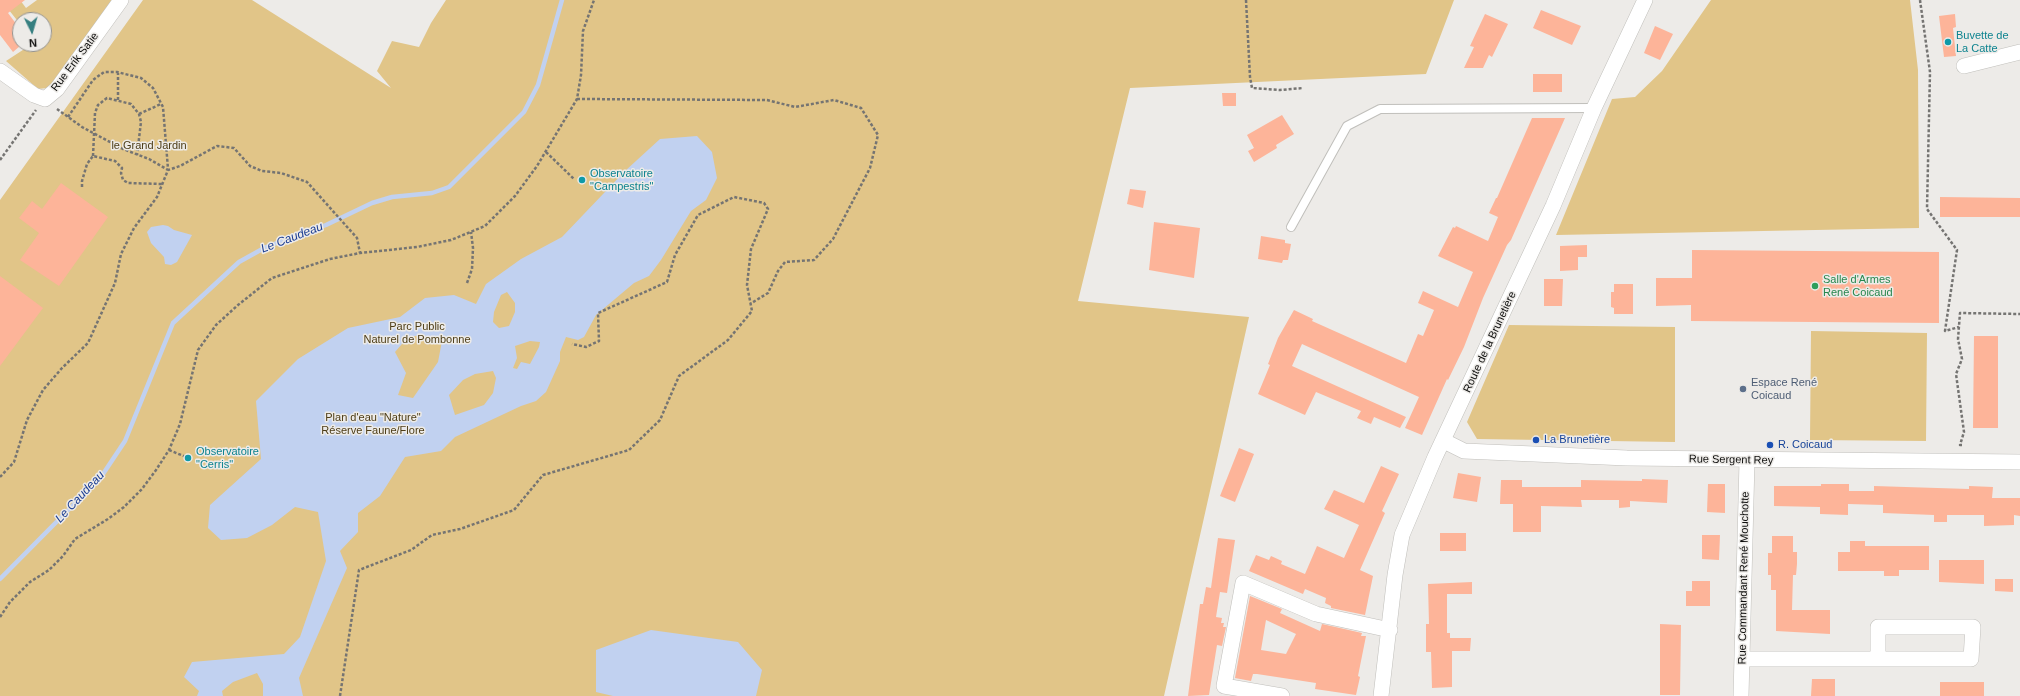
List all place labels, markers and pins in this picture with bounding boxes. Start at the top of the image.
place label: Buvette de La Catte [1956,29,2009,55]
marker: Buvette de La Catte [1943,37,1953,47]
place label: Observatoire "Campestris" [590,167,653,193]
marker: Observatoire "Campestris" [577,175,587,185]
place label: Salle d'Armes René Coicaud [1823,273,1893,299]
marker: Salle d'Armes René Coicaud [1810,281,1820,291]
place label: Espace René Coicaud [1751,376,1817,402]
marker: Espace René Coicaud [1738,384,1748,394]
place label: La Brunetière [1544,433,1610,447]
marker: La Brunetière [1531,435,1541,445]
place label: R. Coicaud [1778,438,1832,452]
marker: R. Coicaud [1765,440,1775,450]
place label: Observatoire "Cerris" [196,445,259,471]
marker: Observatoire "Cerris" [183,453,193,463]

